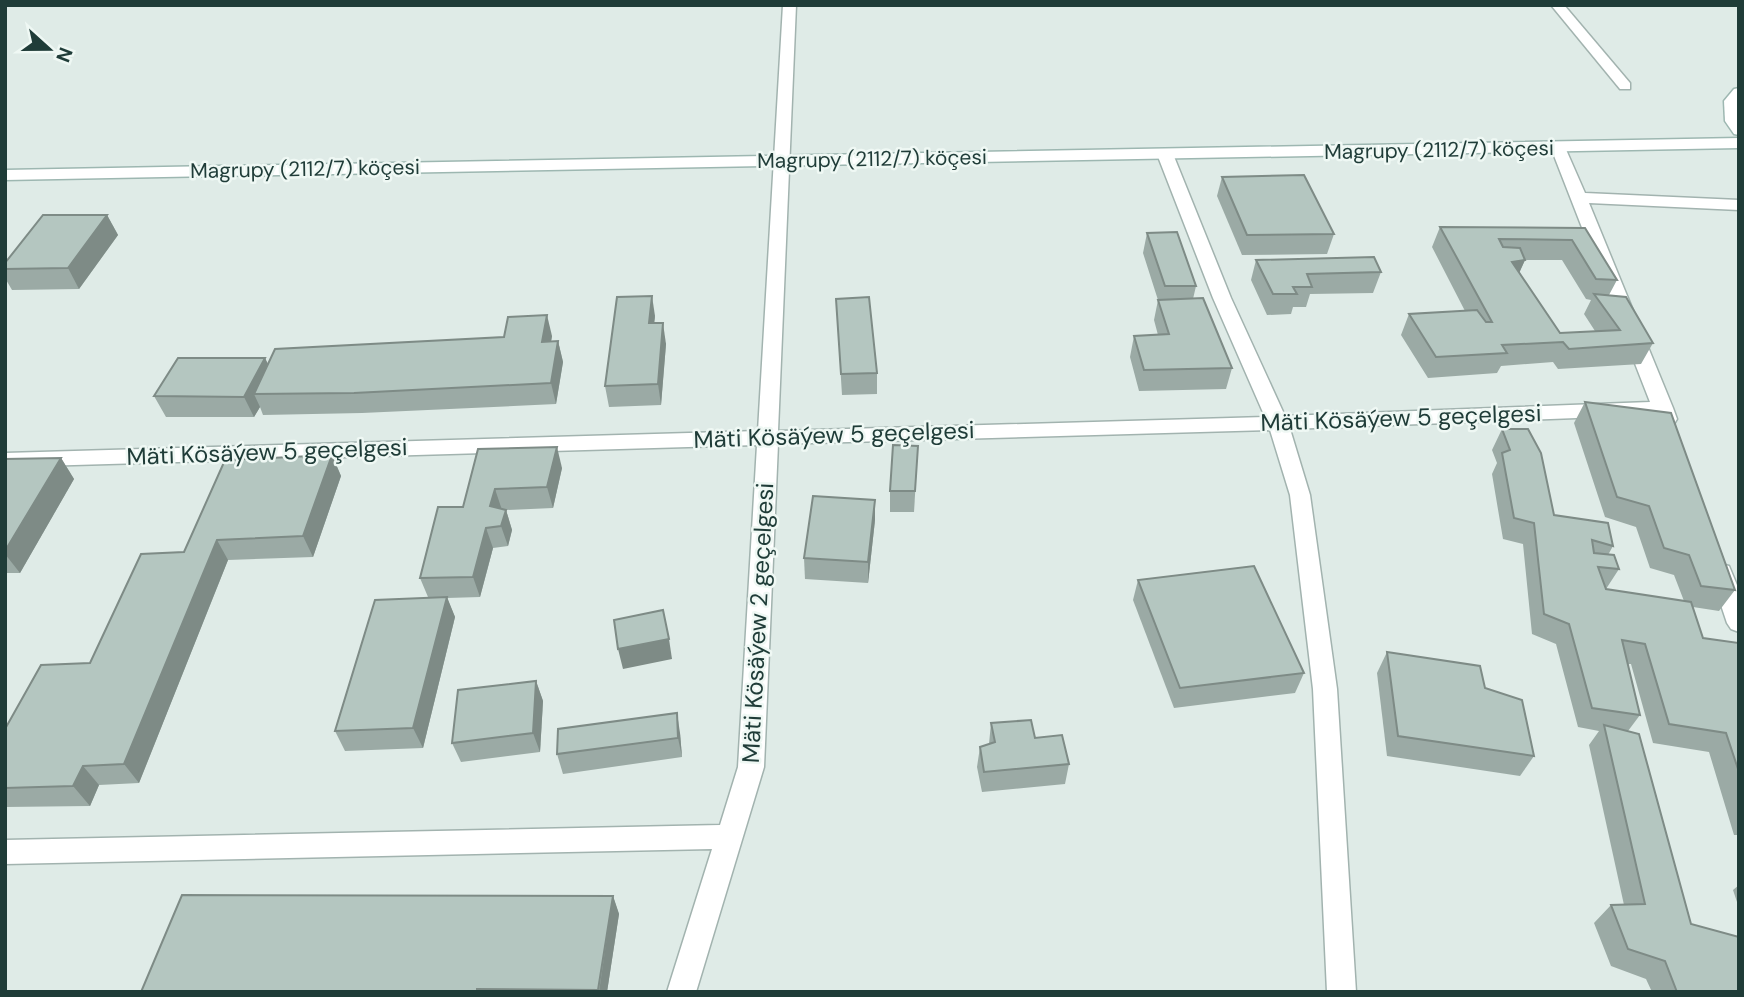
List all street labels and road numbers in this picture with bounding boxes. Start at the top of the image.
street label: Magrupy (2112/7) köçesi [1324,134,1554,166]
street label: Magrupy (2112/7) köçesi [757,143,987,175]
street label: Magrupy (2112/7) köçesi [190,153,420,185]
street label: Mäti Kösäýew 5 geçelgesi [1260,397,1542,438]
street label: Mäti Kösäýew 5 geçelgesi [693,414,975,455]
street label: Mäti Kösäýew 5 geçelgesi [126,431,408,472]
street label: Mäti Kösäýew 2 geçelgesi [735,482,780,764]

